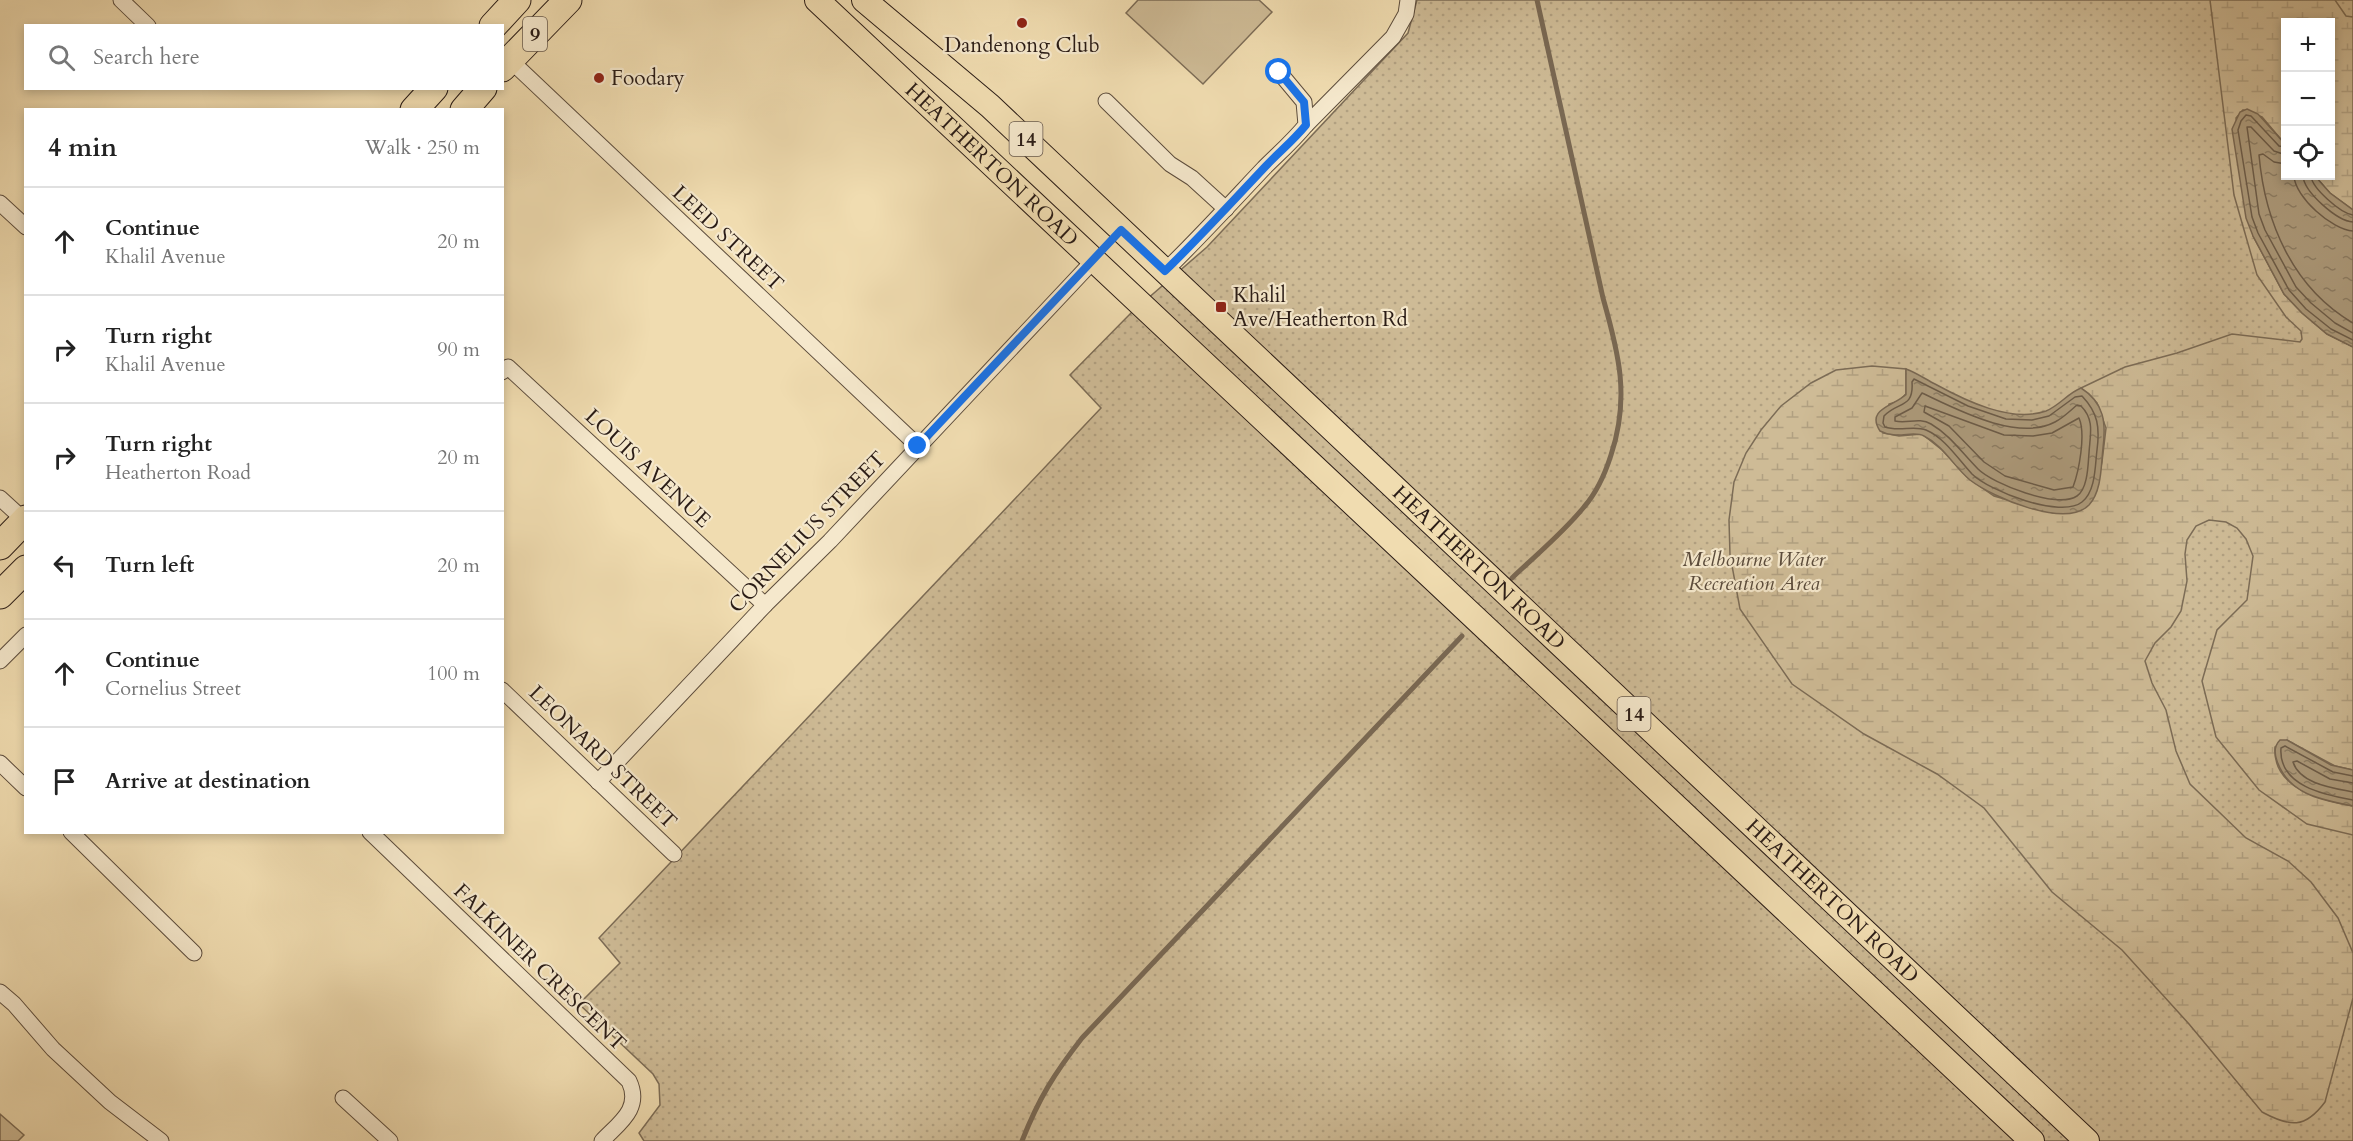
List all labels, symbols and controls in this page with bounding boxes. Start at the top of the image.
marker: Dandenong Club [1015,16,1029,30]
road number: 9 [523,17,547,51]
map controls [2281,18,2335,180]
button: + [2281,18,2335,72]
search box [24,24,504,90]
place label: Dandenong Club [944,31,1100,60]
icon: search [45,41,78,74]
text: Search here [93,42,200,72]
route start [1265,58,1291,84]
place label: Foodary [611,64,685,93]
marker: Foodary [592,71,606,85]
button: − [2281,72,2335,126]
street label: HEATHERTON ROAD [899,76,1085,253]
road number: 14 [1010,122,1042,156]
button: locate [2281,126,2335,180]
text: 4 min [48,130,117,165]
text: Walk · 250 m [365,134,480,161]
street label: LEED STREET [665,179,790,298]
text: Continue [105,213,200,243]
icon: ahead [48,225,81,258]
text: 20 m [437,228,480,255]
text: Khalil Avenue [105,243,226,270]
place label: Khalil Ave/Heatherton Rd [1233,281,1408,334]
marker: Khalil Ave/Heatherton Rd [1214,300,1228,314]
text: Turn right [105,321,212,351]
icon: right [48,333,81,366]
text: 90 m [437,336,480,363]
text: Khalil Avenue [105,351,226,378]
street label: LOUIS AVENUE [578,402,717,534]
text: Turn right [105,429,212,459]
route end [904,432,930,458]
icon: right [48,441,81,474]
text: 20 m [437,444,480,471]
street label: CORNELIUS STREET [722,445,892,620]
text: Heatherton Road [105,459,251,486]
street label: HEATHERTON ROAD [1386,479,1572,656]
park label: Melbourne Water Recreation Area [1683,545,1827,598]
icon: left [48,549,81,582]
text: Turn left [105,550,194,580]
text: 20 m [437,552,480,579]
text: Continue [105,645,200,675]
icon: ahead [48,657,81,690]
text: 100 m [427,660,480,687]
text: Cornelius Street [105,675,241,702]
street label: LEONARD STREET [522,679,683,836]
road number: 14 [1618,697,1650,731]
icon: arrive [48,765,81,798]
text: Arrive at destination [105,766,310,796]
street label: HEATHERTON ROAD [1739,813,1925,990]
street label: FALKINER CRESCENT [447,877,632,1058]

